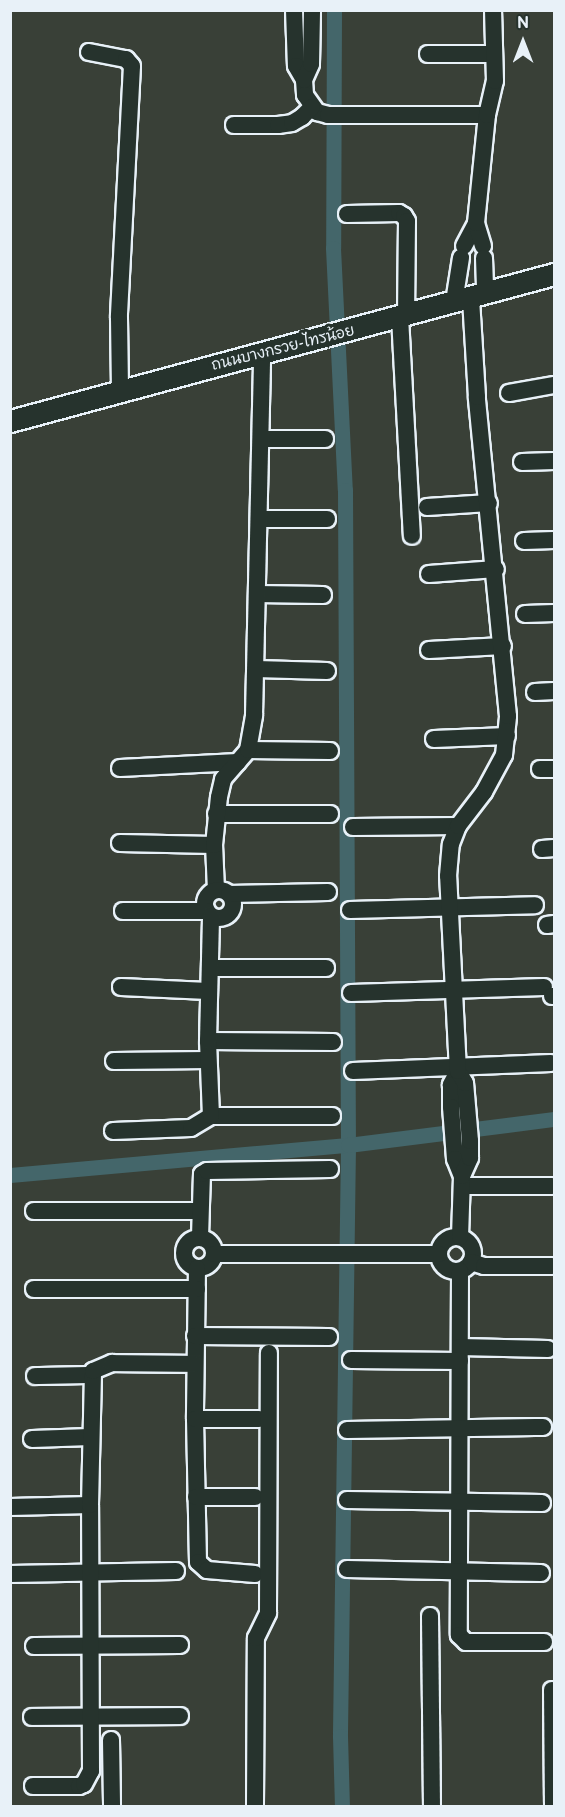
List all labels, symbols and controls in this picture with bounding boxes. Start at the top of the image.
north arrow [493,12,553,72]
text: N [517,14,529,33]
street label: ถนนบางกรวย-ไทรน้อย [210,321,356,375]

